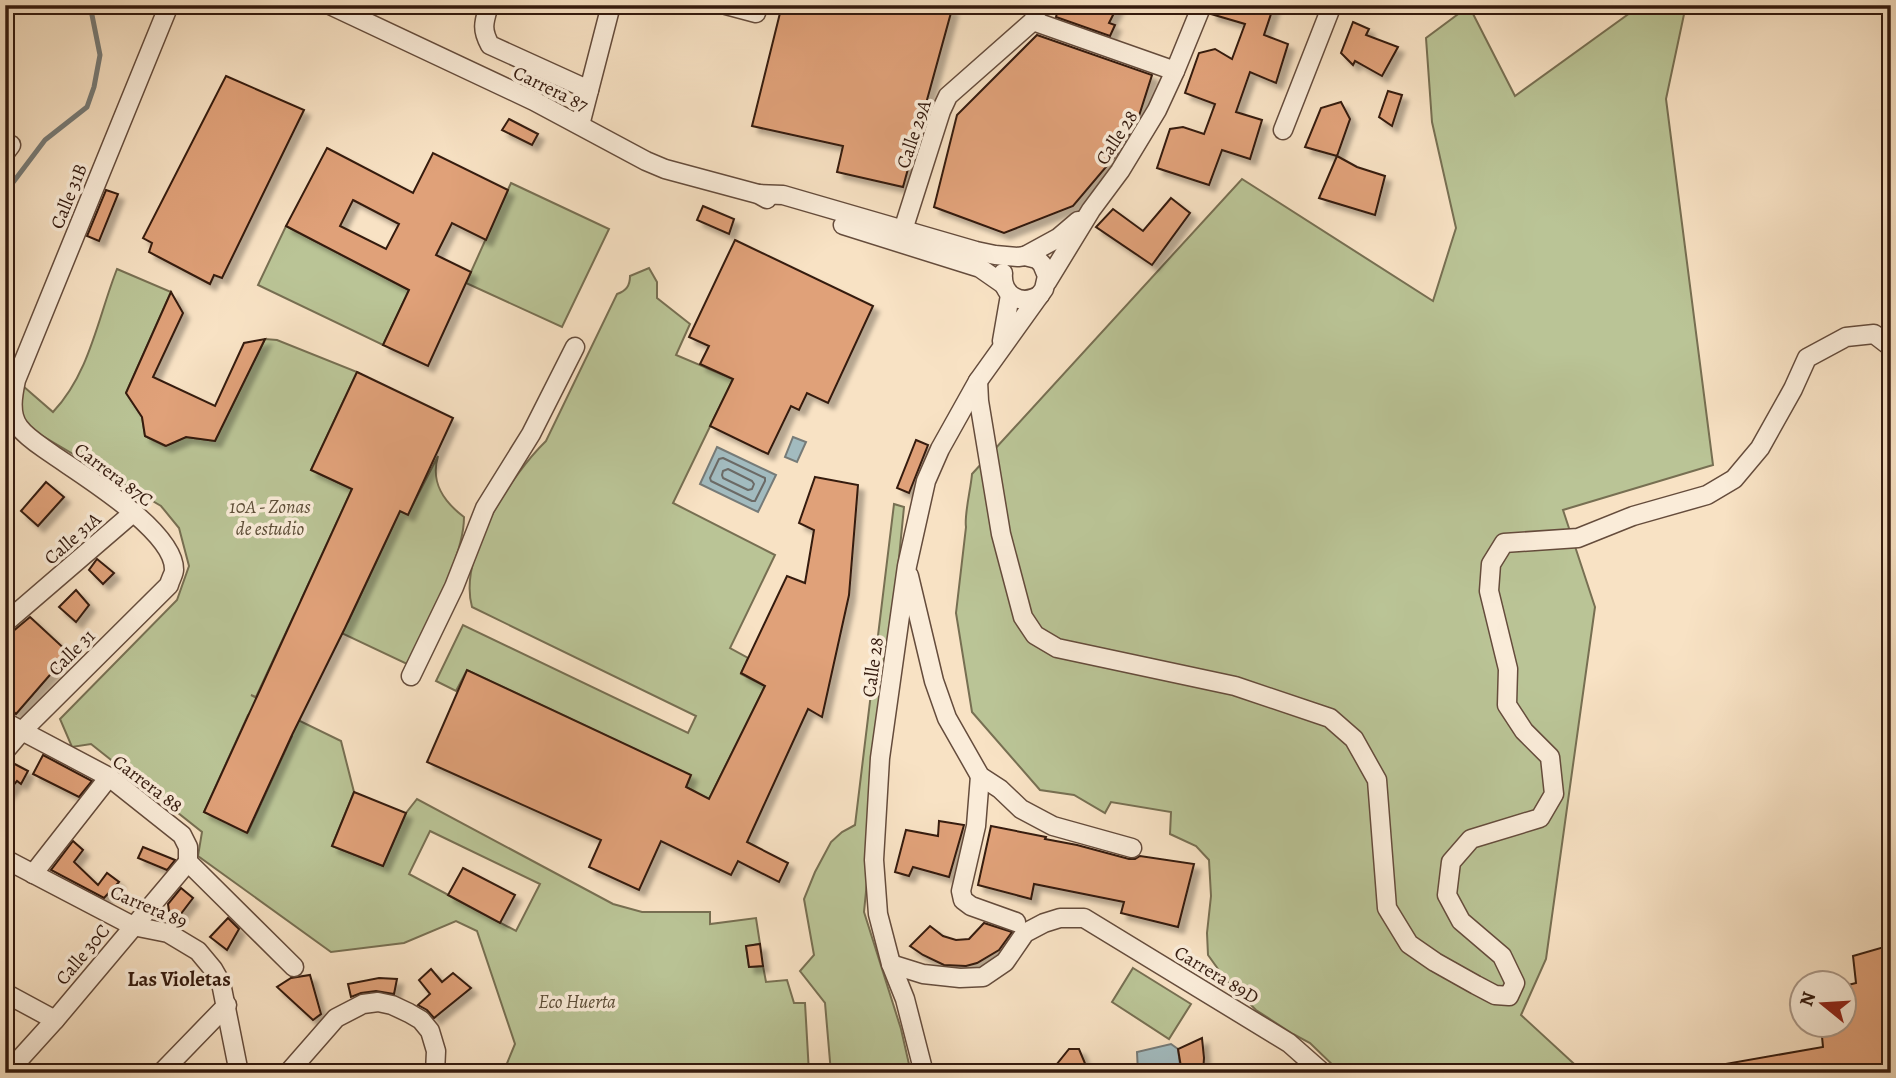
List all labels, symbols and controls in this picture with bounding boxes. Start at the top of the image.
street label: Carrera 87 [509,60,592,118]
street label: Calle 29A [890,96,938,172]
street label: Calle 28 [1089,105,1144,170]
street label: Calle 31B [44,160,94,233]
street label: Carrera 87C [69,437,158,513]
park label: 10A - Zonas de estudio [229,494,311,542]
street label: Calle 31A [39,506,107,571]
street label: Calle 31 [42,623,101,682]
street label: Calle 28 [856,635,890,699]
street label: Carrera 88 [107,749,188,819]
street label: Carrera 89 [106,879,191,935]
street label: Calle 30C [50,919,116,991]
street label: Carrera 89D [1169,939,1264,1010]
district label: Las Violetas [127,965,231,993]
north arrow [1787,970,1857,1040]
text: N [1793,988,1822,1010]
park label: Eco Huerta [538,989,616,1015]

